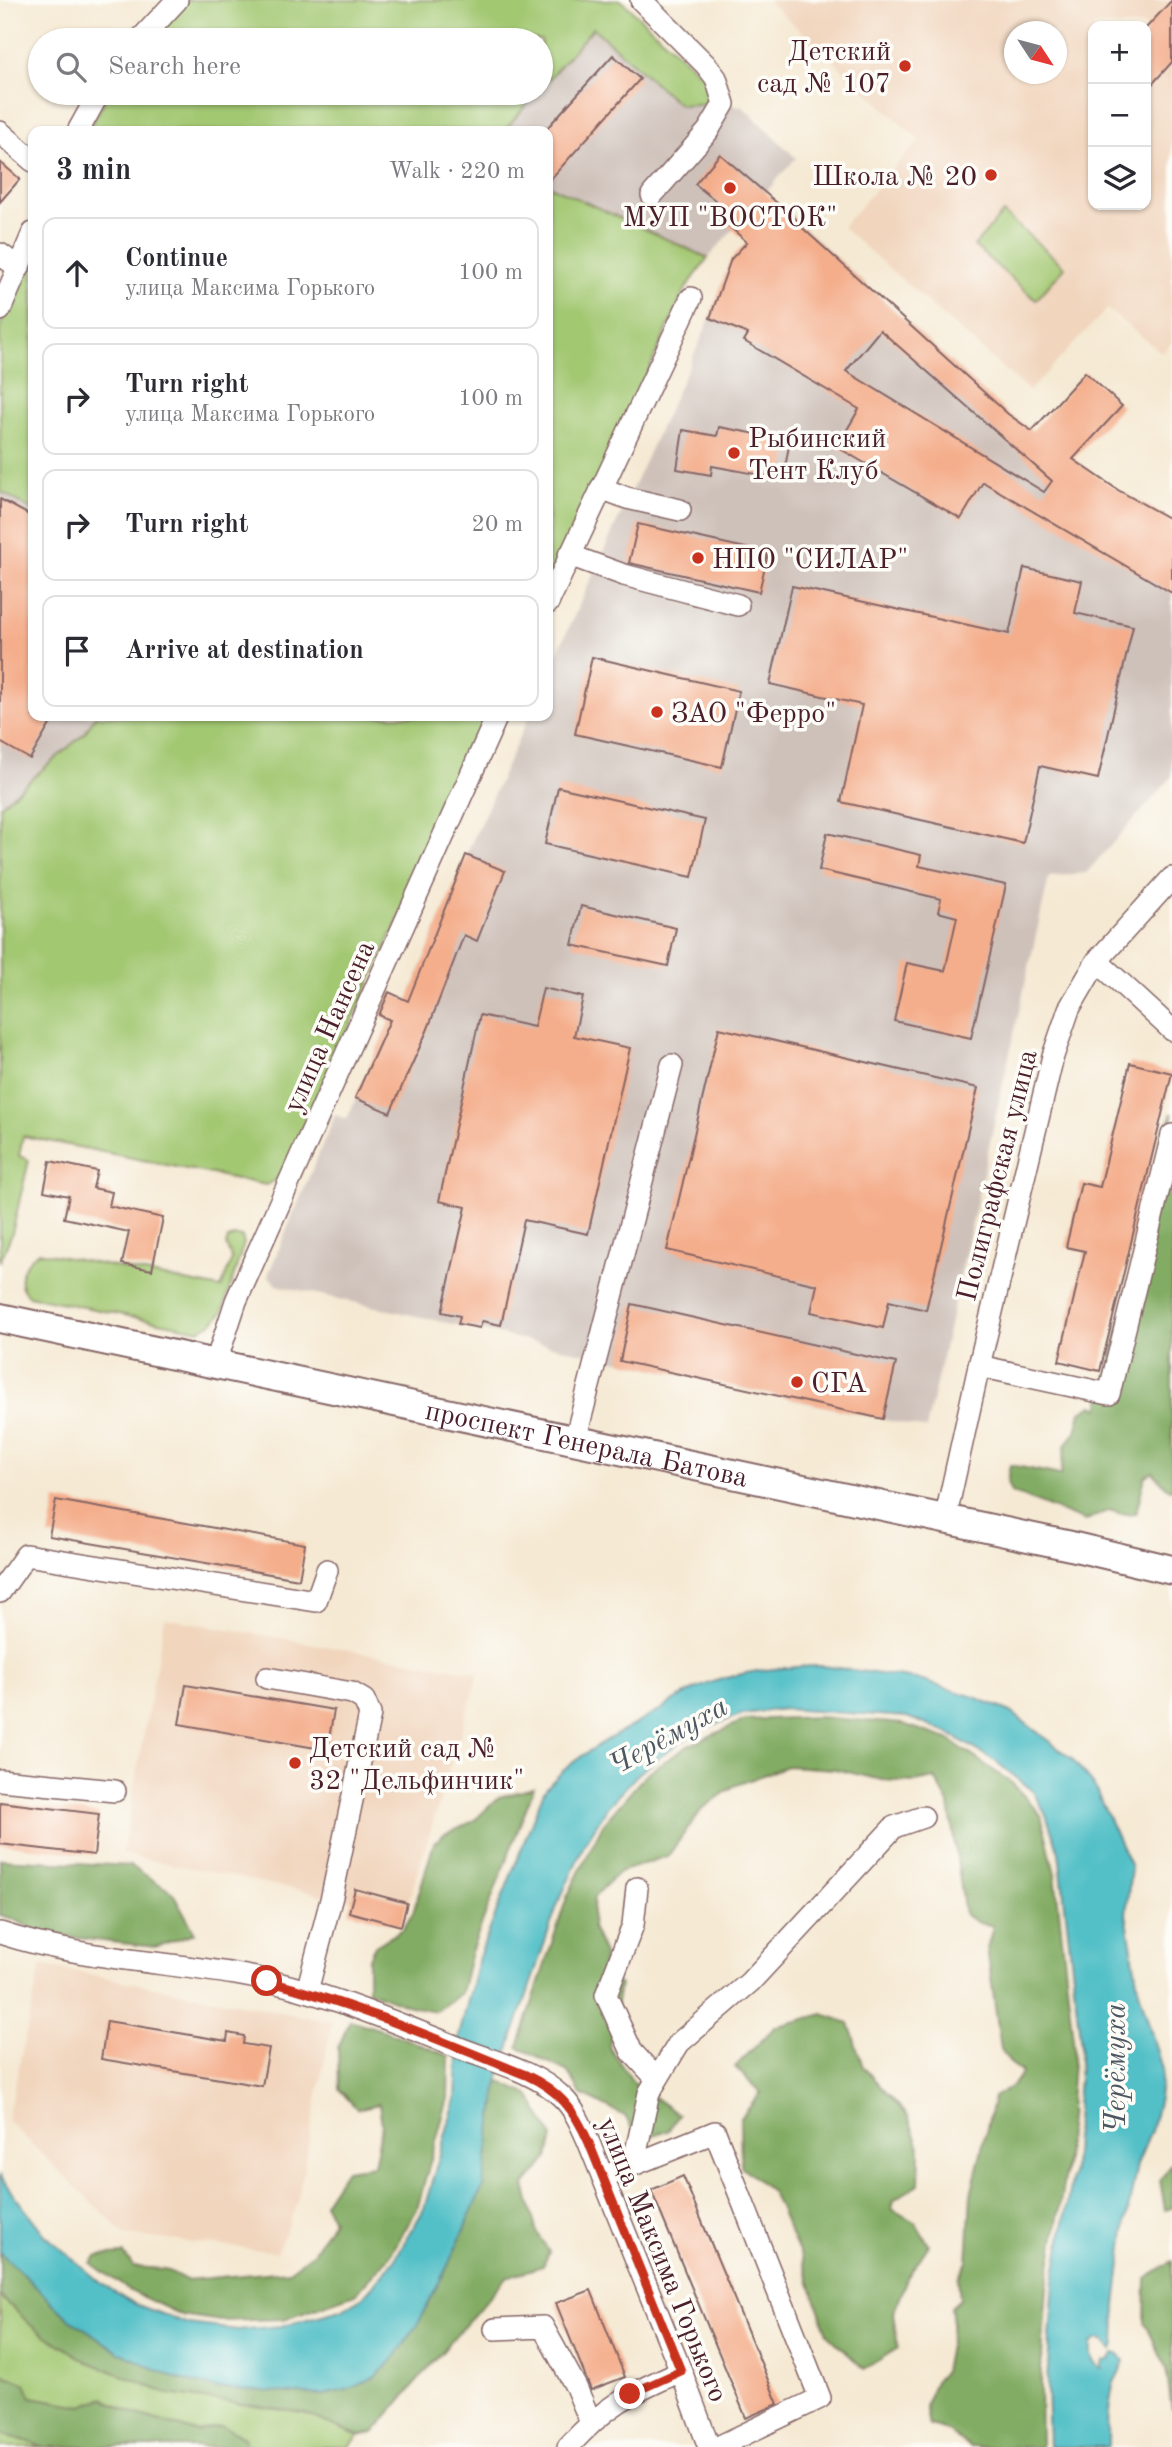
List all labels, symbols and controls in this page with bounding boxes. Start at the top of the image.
north arrow [1004,21,1067,84]
map controls [1088,21,1151,210]
button: + [1088,21,1151,84]
search box [28,28,553,105]
place label: Детский сад № 107 [757,39,891,99]
icon: search [52,48,90,86]
text: Search here [108,54,241,80]
marker: Детский сад № 107 [897,58,913,74]
button: − [1088,84,1151,147]
button: layers [1088,147,1151,210]
text: 3 min [56,156,131,186]
text: Walk · 220 m [389,160,525,183]
place label: Школа № 20 [812,164,977,192]
marker: Школа № 20 [983,167,999,183]
marker: МУП "ВОСТОК" [722,180,738,196]
place label: МУП "ВОСТОК" [623,205,837,233]
text: Continue [125,246,228,272]
icon: ahead [58,254,96,292]
text: 100 m [458,261,523,284]
text: улица Максима Горького [125,277,375,300]
text: Turn right [125,372,248,398]
icon: right [58,380,96,418]
text: 100 m [458,387,523,410]
text: улица Максима Горького [125,403,375,426]
place label: Рыбинский Тент Клуб [748,426,886,486]
marker: Рыбинский Тент Клуб [726,445,742,461]
icon: right [58,506,96,544]
text: Turn right [125,512,248,538]
text: 20 m [472,513,523,536]
place label: НПО "СИЛАР" [712,547,908,575]
marker: НПО "СИЛАР" [690,550,706,566]
icon: arrive [58,632,96,670]
text: Arrive at destination [125,638,364,664]
place label: ЗАО "Ферро" [671,701,836,729]
marker: ЗАО "Ферро" [649,704,665,720]
street label: улица Нансена [280,937,381,1117]
street label: Полиграфская улица [954,1047,1044,1304]
place label: СГА [811,1371,867,1399]
marker: СГА [789,1374,805,1390]
street label: проспект Генерала Батова [422,1398,750,1494]
water label: Черёмуха [604,1692,733,1782]
place label: Детский сад № 32 "Дельфинчик" [309,1736,524,1796]
marker: Детский сад № 32 "Дельфинчик" [287,1755,303,1771]
route start [251,1965,282,1996]
water label: Черёмуха [1102,2003,1132,2133]
street label: улица Максима Горького [591,2114,731,2407]
route end [614,2378,645,2409]

